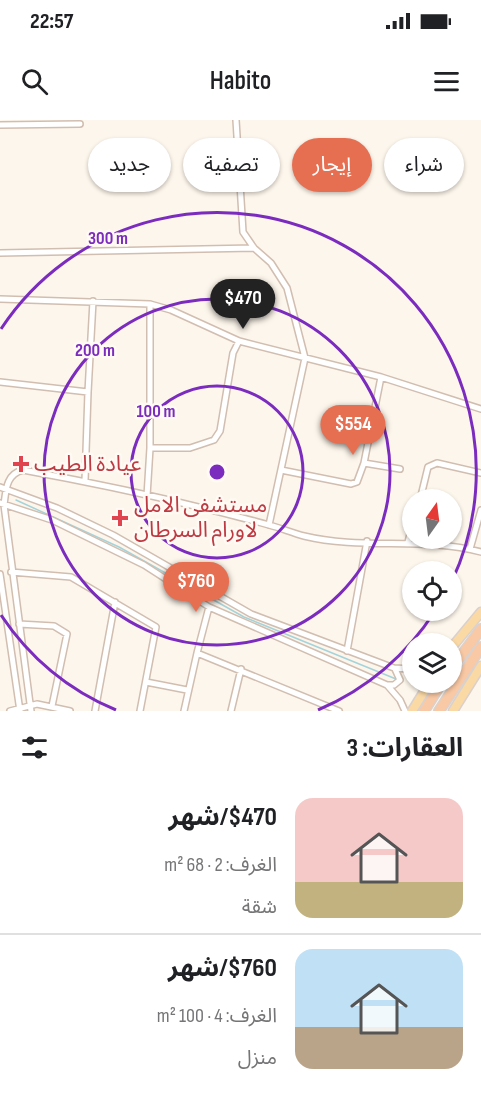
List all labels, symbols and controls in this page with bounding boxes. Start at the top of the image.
text: 22:57 [30,8,73,35]
icon: search [18,65,51,98]
text: Habito [210,65,271,97]
icon: menu [430,65,463,98]
chip: جديد [88,138,171,192]
chip: تصفية [183,138,280,192]
chip: إيجار [292,138,372,192]
chip: شراء [384,138,464,192]
text: 300 m [88,228,128,249]
pin: $470 [207,279,279,330]
text: $470 [224,286,262,310]
text: 200 m [75,340,115,361]
text: 100 m [137,401,176,422]
pin: $554 [317,405,389,456]
text: $554 [334,412,372,436]
place label: عيادة الطيب [34,451,141,478]
marker: عيادة الطيب [12,455,30,473]
centre of rings [207,462,227,482]
north arrow [402,489,462,549]
map controls [402,489,462,693]
place label: مستشفى الامل لاورام السرطان [134,492,267,546]
marker: مستشفى الامل لاورام السرطان [111,509,129,527]
button: locate [402,561,462,621]
pin: $760 [160,562,232,613]
text: $760 [177,569,215,593]
button: layers [402,633,462,693]
icon: filters [18,731,51,764]
text: العقارات: 3 [347,733,463,764]
text: $470/شهر [169,802,277,833]
icon: home [343,822,415,894]
text: الغرف: 2 · 68 m² [164,853,277,877]
text: شقة [242,895,277,919]
text: $760/شهر [168,953,277,984]
icon: home [343,973,415,1045]
text: الغرف: 4 · 100 m² [157,1004,277,1028]
text: منزل [238,1046,277,1070]

